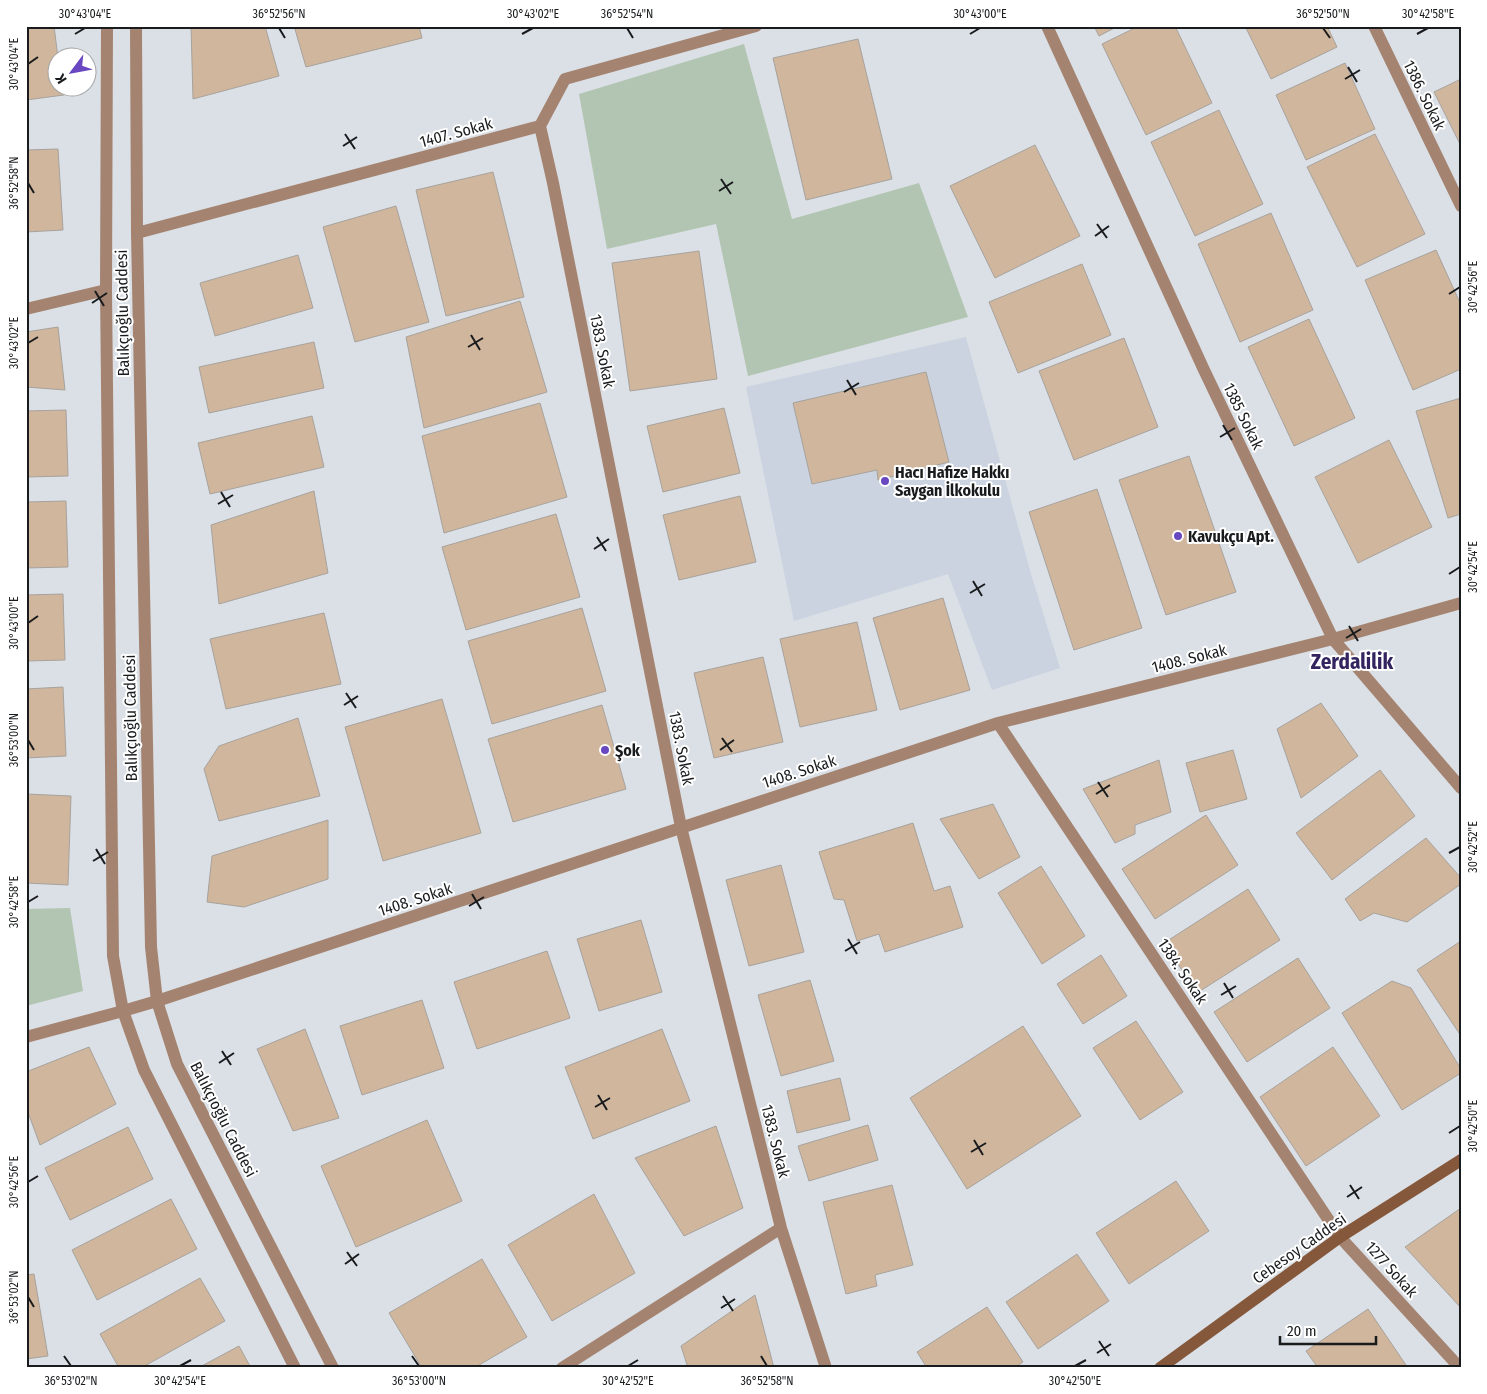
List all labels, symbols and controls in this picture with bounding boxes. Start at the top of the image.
text: 30°43'04"E [59,7,112,21]
text: 36°52'56"N [252,7,306,21]
text: 30°43'02"E [507,7,559,21]
text: 36°52'54"N [601,7,653,21]
text: 30°43'00"E [953,7,1007,21]
text: 36°52'50"N [1296,7,1350,21]
text: 30°42'58"E [1402,7,1454,21]
text: 30°43'04"E [7,37,21,90]
north arrow [48,48,98,98]
street label: 1386. Sokak [1399,57,1450,134]
text: K [52,70,71,87]
street label: 1407. Sokak [418,114,495,151]
text: 36°52'58"N [7,156,21,210]
street label: Balıkçıoğlu Caddesi [112,249,133,377]
text: 30°42'56"E [1466,261,1480,313]
street label: 1383. Sokak [586,313,619,390]
text: 30°43'02"E [7,317,21,369]
street label: 1385 Sokak [1219,380,1268,453]
place label: Hacı Hafize Hakkı Saygan İlkokulu [895,463,1009,500]
marker: Hacı Hafize Hakkı Saygan İlkokulu [879,475,891,487]
place label: Kavukçu Apt. [1188,527,1274,547]
marker: Kavukçu Apt. [1172,530,1184,542]
text: 30°42'54"E [1466,541,1480,593]
text: 30°43'00"E [7,596,21,650]
street label: 1408. Sokak [1150,640,1229,677]
district label: Zerdalilik [1311,649,1393,675]
street label: Balıkçıoğlu Caddesi [120,654,141,782]
street label: 1383. Sokak [665,710,698,787]
text: 36°53'00"N [7,713,21,767]
place label: Şok [615,741,641,762]
marker: Şok [599,744,611,756]
street label: 1408. Sokak [760,750,839,792]
text: 30°42'52"E [1466,821,1480,873]
text: 30°42'58"E [7,876,21,928]
street label: 1408. Sokak [376,878,455,920]
street label: 1384. Sokak [1154,935,1212,1008]
street label: Balıkçıoğlu Caddesi [186,1058,261,1180]
text: 30°42'50"E [1466,1099,1480,1152]
street label: 1383. Sokak [757,1103,794,1180]
text: 30°42'56"E [7,1156,21,1208]
street label: Cebesoy Caddesi [1249,1209,1350,1288]
street label: 1277 Sokak [1362,1237,1422,1302]
text: 36°53'02"N [7,1270,21,1324]
scale bar [1280,1314,1376,1346]
text: 20 m [1287,1322,1317,1340]
text: 36°53'02"N [44,1374,98,1388]
text: 30°42'54"E [154,1374,206,1388]
text: 36°53'00"N [392,1374,446,1388]
text: 30°42'52"E [602,1374,654,1388]
text: 36°52'58"N [740,1374,794,1388]
text: 30°42'50"E [1049,1374,1102,1388]

